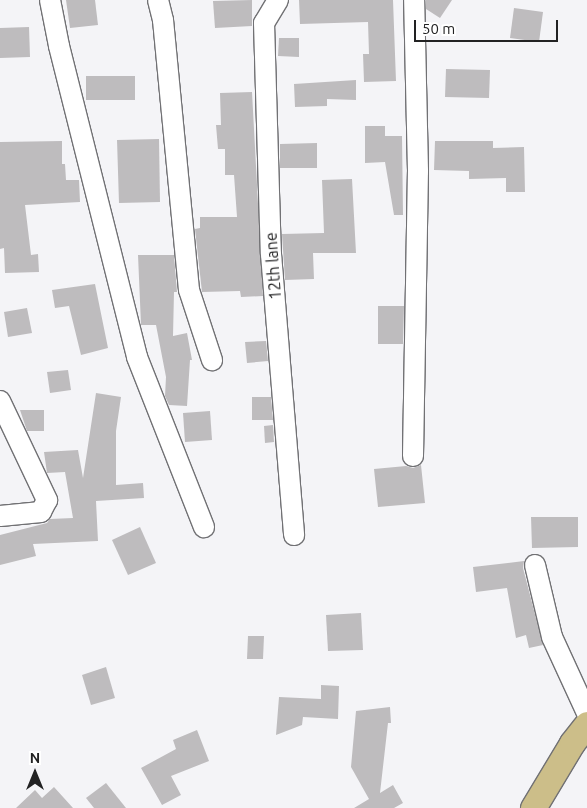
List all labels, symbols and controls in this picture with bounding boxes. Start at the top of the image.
scale bar [417,10,561,42]
text: 50 m [422,20,455,37]
street label: 12th lane [261,232,285,300]
north arrow [10,748,60,798]
text: N [30,750,40,766]

